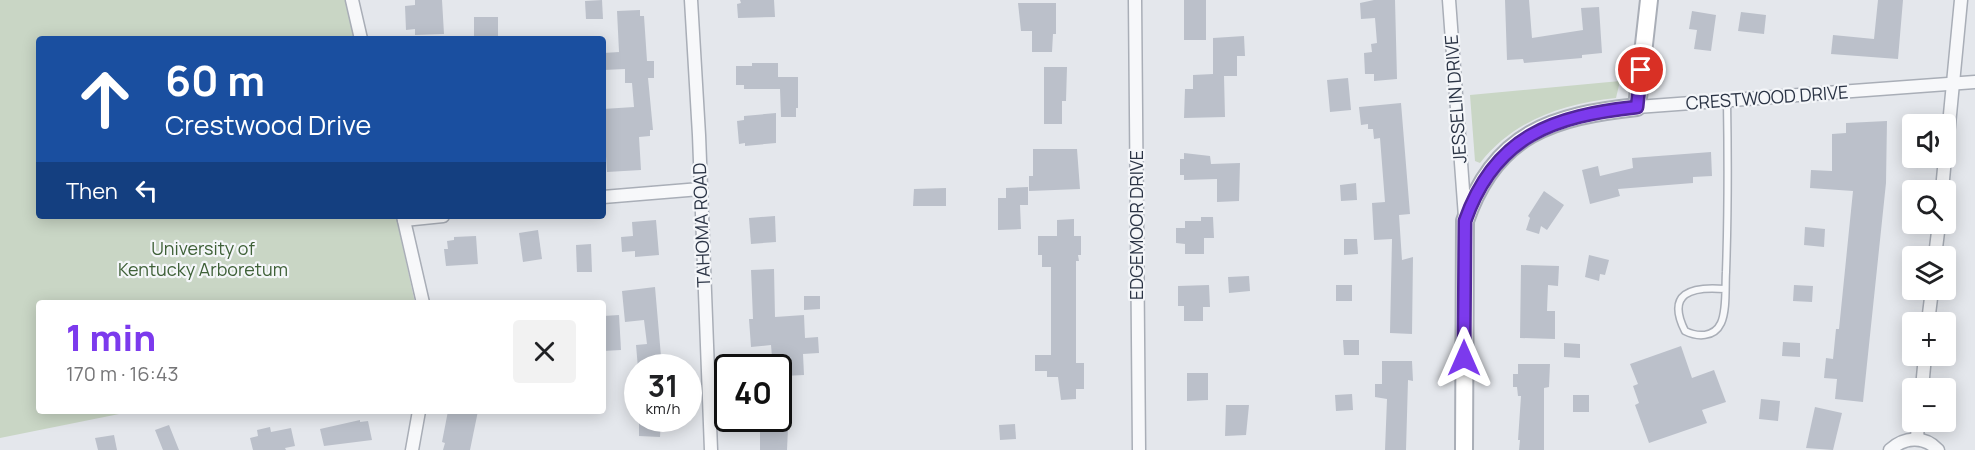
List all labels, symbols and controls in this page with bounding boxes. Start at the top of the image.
street label: JESSELIN DRIVE [1439,34,1471,164]
pin [1615,44,1666,95]
text: 60 m [165,51,265,109]
icon: arrive [1624,53,1657,86]
icon: ahead [66,60,144,138]
street label: CRESTWOOD DRIVE [1685,79,1849,115]
text: Crestwood Drive [165,106,371,143]
map controls [1902,114,1956,432]
button: sound [1902,114,1956,168]
street label: EDGEMOOR DRIVE [1124,150,1148,300]
street label: TAHOMA ROAD [687,162,715,288]
icon: left [130,174,163,207]
text: Then [66,176,118,206]
button: search [1902,180,1956,234]
park label: University of Kentucky Arboretum [118,236,288,281]
button: layers [1902,246,1956,300]
button: + [1902,312,1956,366]
text: 1 min [66,313,156,362]
button: close [513,320,576,383]
position arrow [1432,326,1496,390]
speed limit sign: 40 [714,354,792,432]
text: 170 m · 16:43 [66,360,179,387]
text: 31 [648,365,678,406]
button: − [1902,378,1956,432]
text: km/h [646,398,680,419]

